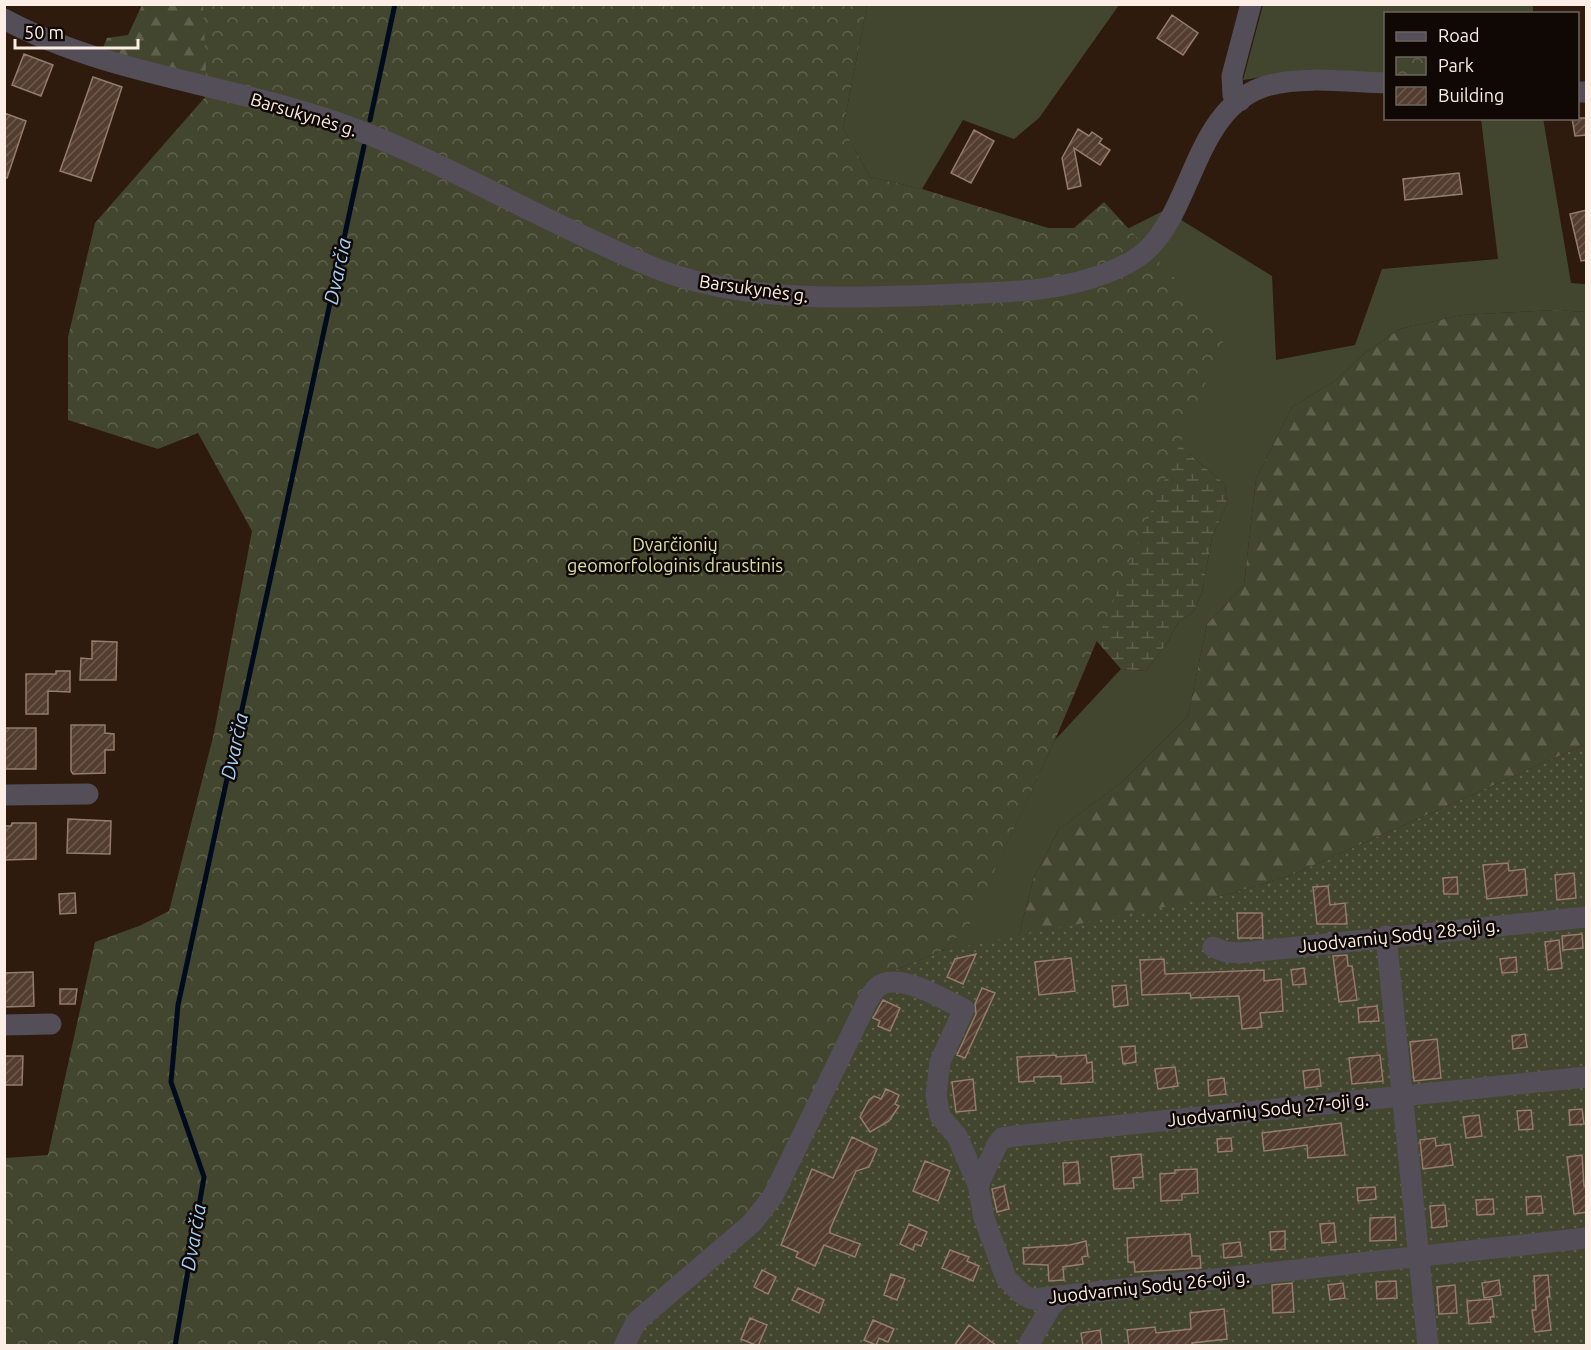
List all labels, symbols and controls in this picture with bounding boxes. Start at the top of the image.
scale bar [15,12,138,50]
legend [1384,12,1579,120]
text: 50 m [24,22,64,42]
text: Road [1438,25,1480,45]
text: Park [1438,55,1474,75]
text: Building [1438,85,1504,105]
street label: Barsukynės g. [248,88,360,140]
water label: Dvarčia [319,236,355,306]
street label: Barsukynės g. [698,270,810,306]
park label: Dvarčionių geomorfologinis draustinis [567,534,783,575]
water label: Dvarčia [216,711,252,781]
street label: Juodvarnių Sodų 28-oji g. [1297,914,1501,956]
street label: Juodvarnių Sodų 27-oji g. [1166,1088,1370,1130]
water label: Dvarčia [176,1202,210,1272]
street label: Juodvarnių Sodų 26-oji g. [1047,1265,1251,1307]

